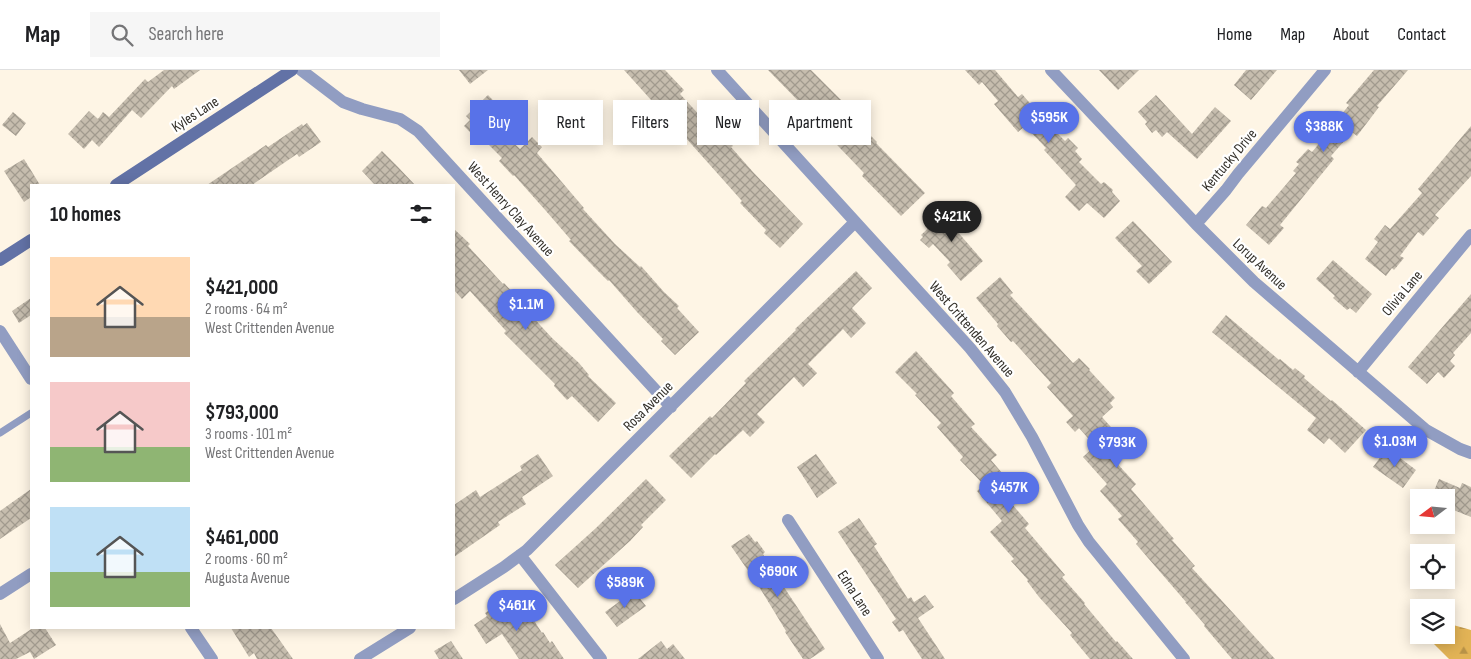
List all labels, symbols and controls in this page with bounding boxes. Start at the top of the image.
search box [90,12,440,57]
text: Map [25,20,60,49]
icon: search [108,21,136,49]
text: Search here [148,23,224,46]
text: Home [1217,24,1252,45]
text: Map [1280,24,1305,45]
text: About [1333,24,1369,45]
text: Contact [1397,24,1446,45]
street label: Kyles Lane [168,92,222,137]
chip: Buy [470,100,528,145]
chip: Rent [538,100,603,145]
chip: Filters [613,100,687,145]
chip: New [697,100,759,145]
chip: Apartment [769,100,871,145]
pin: $595K [1014,102,1084,144]
text: $595K [1030,108,1068,127]
pin: $388K [1289,111,1359,153]
text: $388K [1305,117,1343,136]
street label: Kentucky Drive [1198,125,1261,196]
street label: West Henry Clay Avenue [463,158,558,261]
icon: filters [407,200,435,228]
pin: $421K [917,200,987,243]
text: 10 homes [50,202,121,227]
text: $421K [933,207,971,226]
street label: Lorup Avenue [1229,234,1291,294]
street label: Olivia Lane [1378,267,1427,320]
text: $421,000 [205,275,278,300]
icon: home [90,277,150,337]
street label: West Crittenden Avenue [925,277,1019,381]
pin: $1.1M [491,288,561,331]
text: $1.1M [509,295,544,314]
text: 2 rooms · 64 m² [205,300,288,319]
text: West Crittenden Avenue [205,319,335,338]
street label: Rosa Avenue [619,377,677,435]
text: $793,000 [205,400,279,425]
icon: home [90,402,150,462]
text: 3 rooms · 101 m² [205,425,292,444]
pin: $793K [1082,426,1152,469]
pin: $1.03M [1354,426,1436,468]
text: $1.03M [1373,432,1417,451]
text: $793K [1098,433,1136,452]
text: West Crittenden Avenue [205,444,335,463]
pin: $457K [974,472,1044,514]
text: $457K [990,478,1028,497]
north arrow [1410,489,1455,534]
map controls [1410,489,1455,644]
text: $461,000 [205,525,279,550]
icon: home [90,527,150,587]
button: locate [1410,544,1455,589]
text: 2 rooms · 60 m² [205,550,288,569]
pin: $690K [743,556,813,598]
text: $690K [759,562,797,581]
pin: $589K [590,566,660,609]
street label: Edna Lane [833,567,876,620]
text: Augusta Avenue [205,569,290,588]
text: $589K [606,573,644,592]
pin: $461K [482,590,552,632]
text: $461K [498,596,536,615]
button: layers [1410,599,1455,644]

